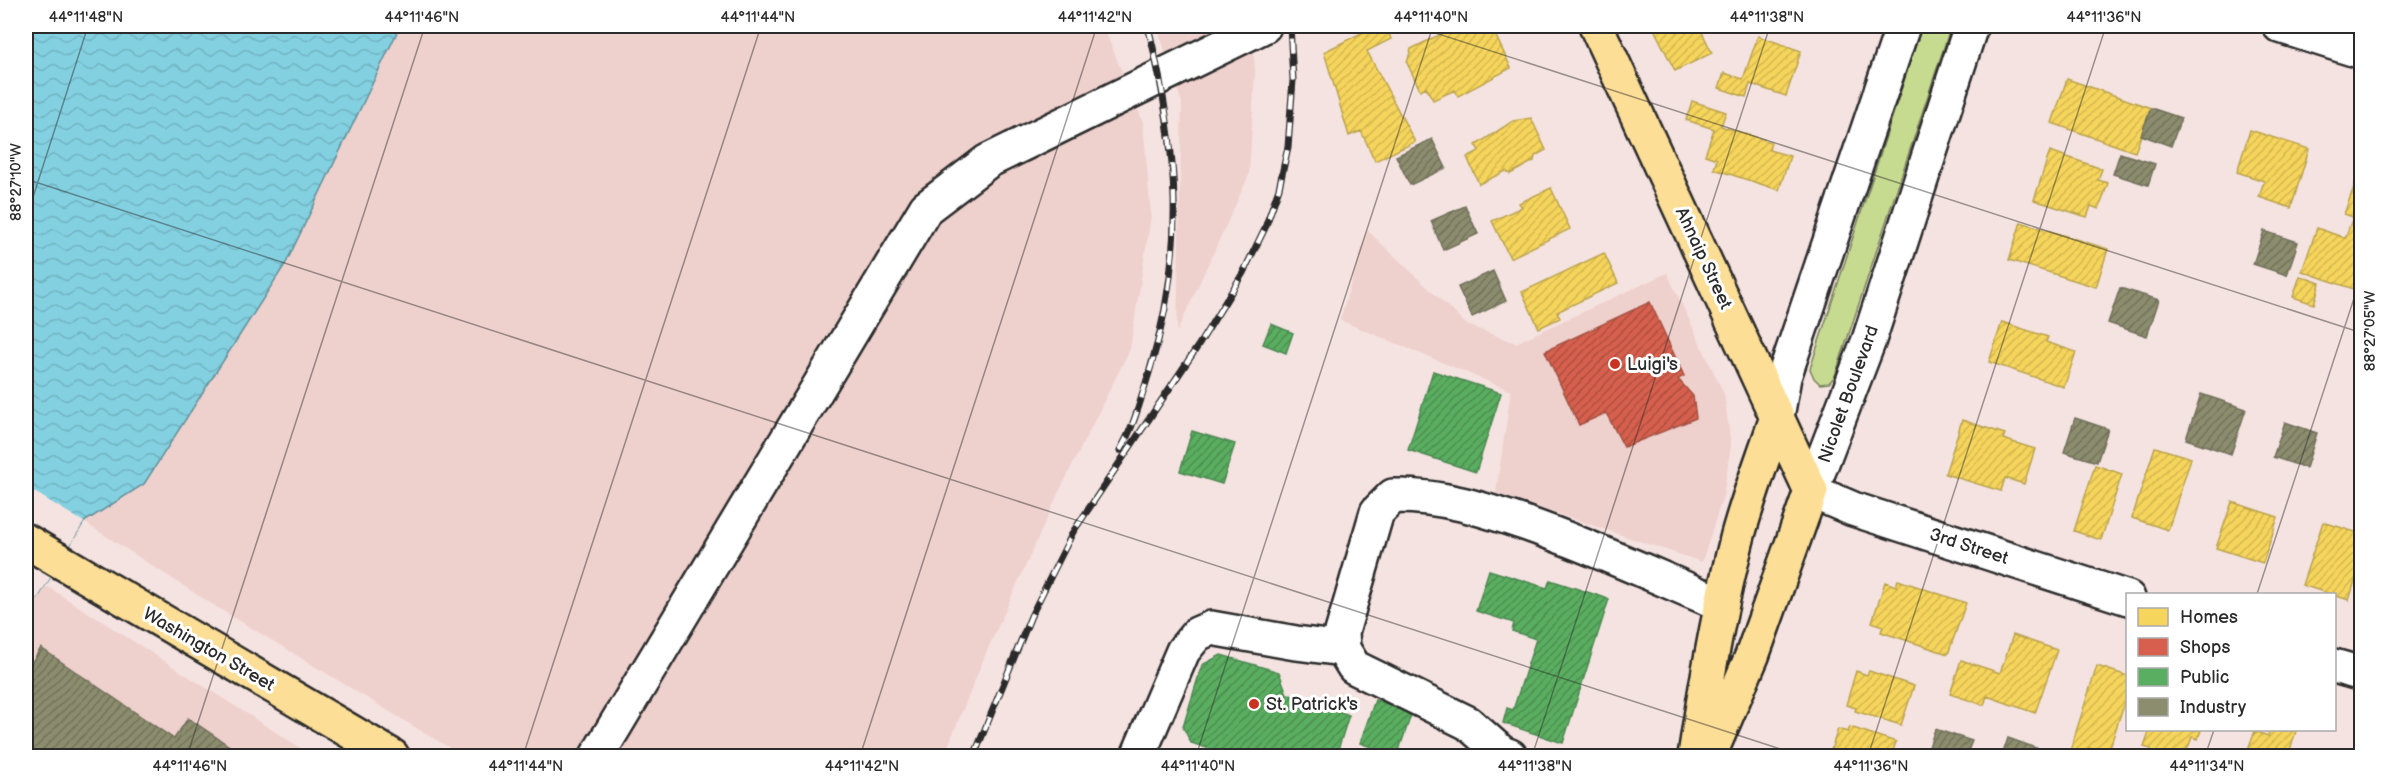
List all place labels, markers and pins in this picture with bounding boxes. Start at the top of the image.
place label: Luigi's [1627,354,1678,375]
marker: Luigi's [1608,357,1622,371]
place label: St. Patrick's [1266,694,1358,715]
marker: St. Patrick's [1247,697,1261,711]

